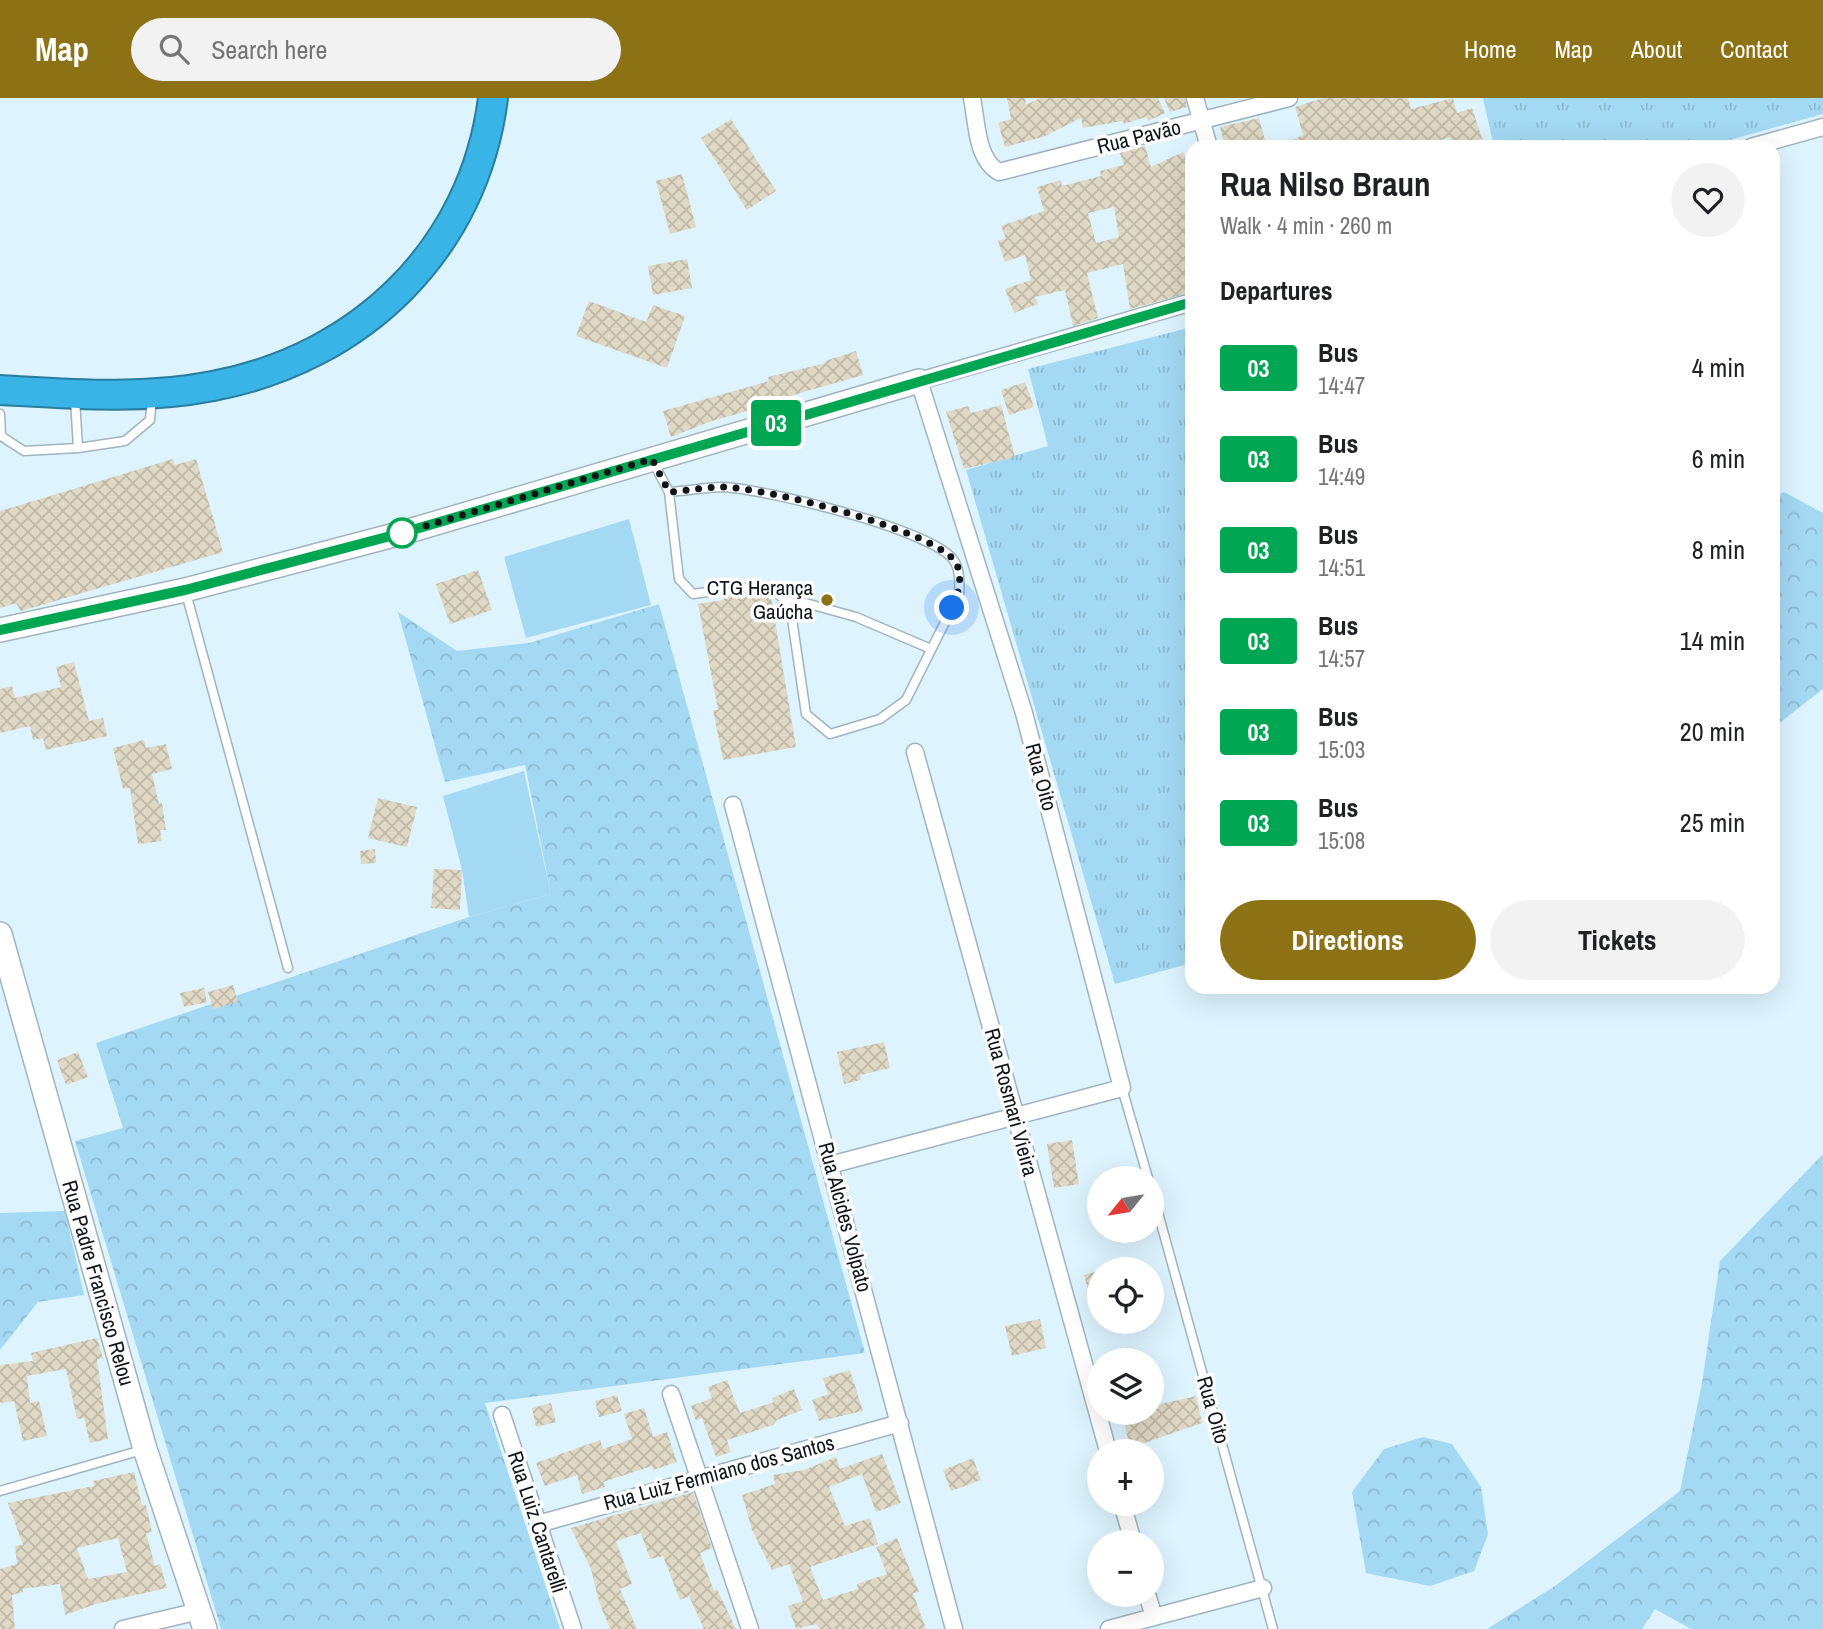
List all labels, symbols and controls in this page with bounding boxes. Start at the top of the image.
search box [131,18,621,81]
text: Map [35,27,89,71]
icon: search [155,30,193,68]
text: Search here [211,32,327,67]
text: Home [1464,33,1516,65]
text: Map [1554,33,1593,65]
text: About [1631,33,1682,65]
text: Contact [1720,33,1788,65]
street label: Rua Pavão [1094,112,1184,161]
text: Rua Nilso Braun [1220,162,1431,206]
button: heart [1671,163,1745,237]
text: Walk · 4 min · 260 m [1220,210,1392,241]
text: Departures [1220,273,1333,308]
text: Bus [1318,335,1358,370]
text: 4 min [1692,350,1745,385]
text: 03 [1248,352,1269,384]
text: 14:47 [1318,370,1365,401]
line badge: 03 [744,400,808,446]
text: 03 [765,407,787,439]
text: Bus [1318,426,1358,461]
text: 6 min [1692,441,1745,476]
text: 03 [1248,443,1269,475]
text: 14:49 [1318,461,1365,492]
text: Bus [1318,517,1358,552]
unlabelled marker [387,518,417,548]
text: 8 min [1692,532,1745,567]
text: 03 [1248,534,1269,566]
text: 14:51 [1318,552,1365,583]
place label: CTG Herança Gaúcha [707,573,813,626]
your location [934,590,969,625]
marker: CTG Herança Gaúcha [819,592,835,608]
text: Bus [1318,608,1358,643]
text: 14 min [1680,623,1745,658]
text: 03 [1248,625,1269,657]
text: 14:57 [1318,643,1365,674]
text: Bus [1318,699,1358,734]
text: 20 min [1680,714,1745,749]
text: 03 [1248,716,1269,748]
text: 15:03 [1318,734,1365,765]
street label: Rua Oito [1019,740,1064,814]
text: Bus [1318,790,1358,825]
text: 25 min [1680,805,1745,840]
text: 03 [1248,807,1269,839]
text: 15:08 [1318,825,1365,856]
button: Directions [1220,900,1476,980]
button: Tickets [1490,900,1745,980]
street label: Rua Rosmari Vieira [978,1025,1045,1179]
street label: Rua Alcides Volpato [812,1139,879,1295]
north arrow [1087,1166,1164,1242]
map controls [1087,1166,1164,1607]
street label: Rua Padre Francisco Relou [55,1177,142,1389]
button: locate [1087,1257,1164,1334]
button: layers [1087,1348,1164,1425]
street label: Rua Oito [1190,1373,1237,1447]
street label: Rua Luiz Fermiano dos Santos [600,1428,837,1517]
button: + [1087,1439,1164,1516]
street label: Rua Luiz Cantarelli [501,1447,574,1596]
button: − [1087,1530,1164,1607]

